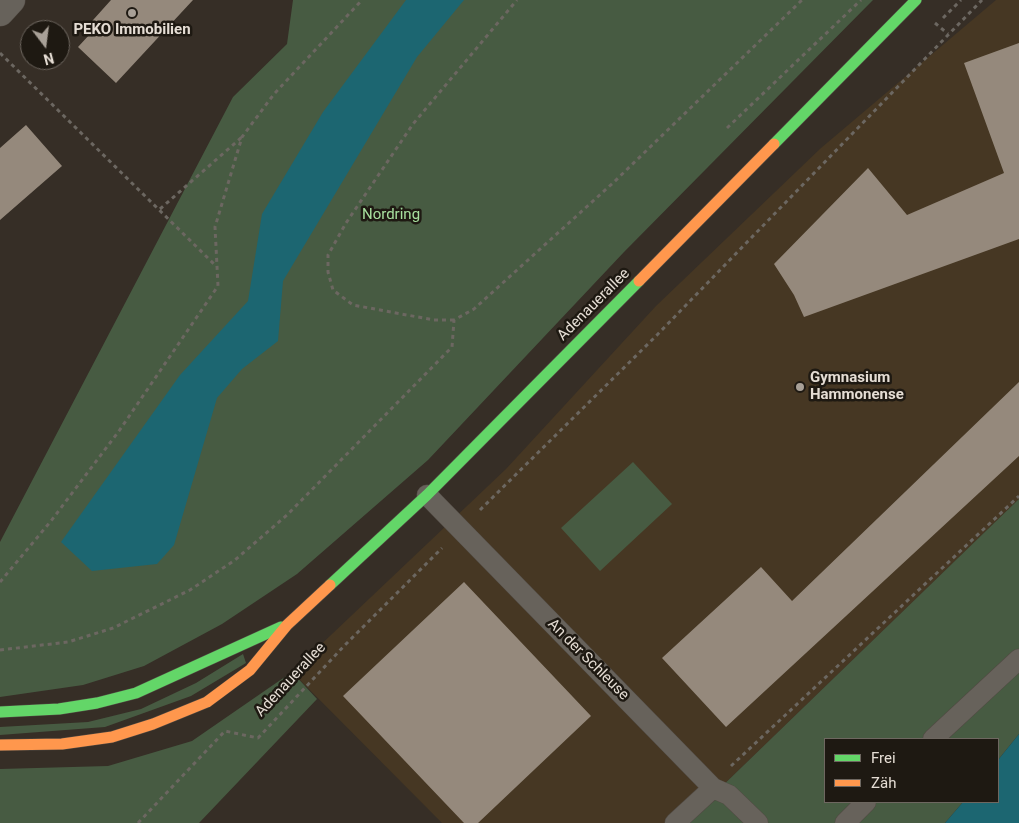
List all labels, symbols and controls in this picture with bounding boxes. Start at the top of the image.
marker: PEKO Immobilien [126,7,138,19]
north arrow [20,20,70,70]
place label: PEKO Immobilien [73,21,191,39]
text: N [42,50,55,68]
park label: Nordring [362,206,420,224]
street label: Adenauerallee [554,265,634,345]
place label: Gymnasium Hammonense [810,369,904,404]
marker: Gymnasium Hammonense [794,381,806,393]
street label: An der Schleuse [544,616,632,704]
street label: Adenauerallee [252,639,330,721]
legend [824,738,999,803]
text: Frei [871,749,896,767]
text: Zäh [871,774,896,792]

